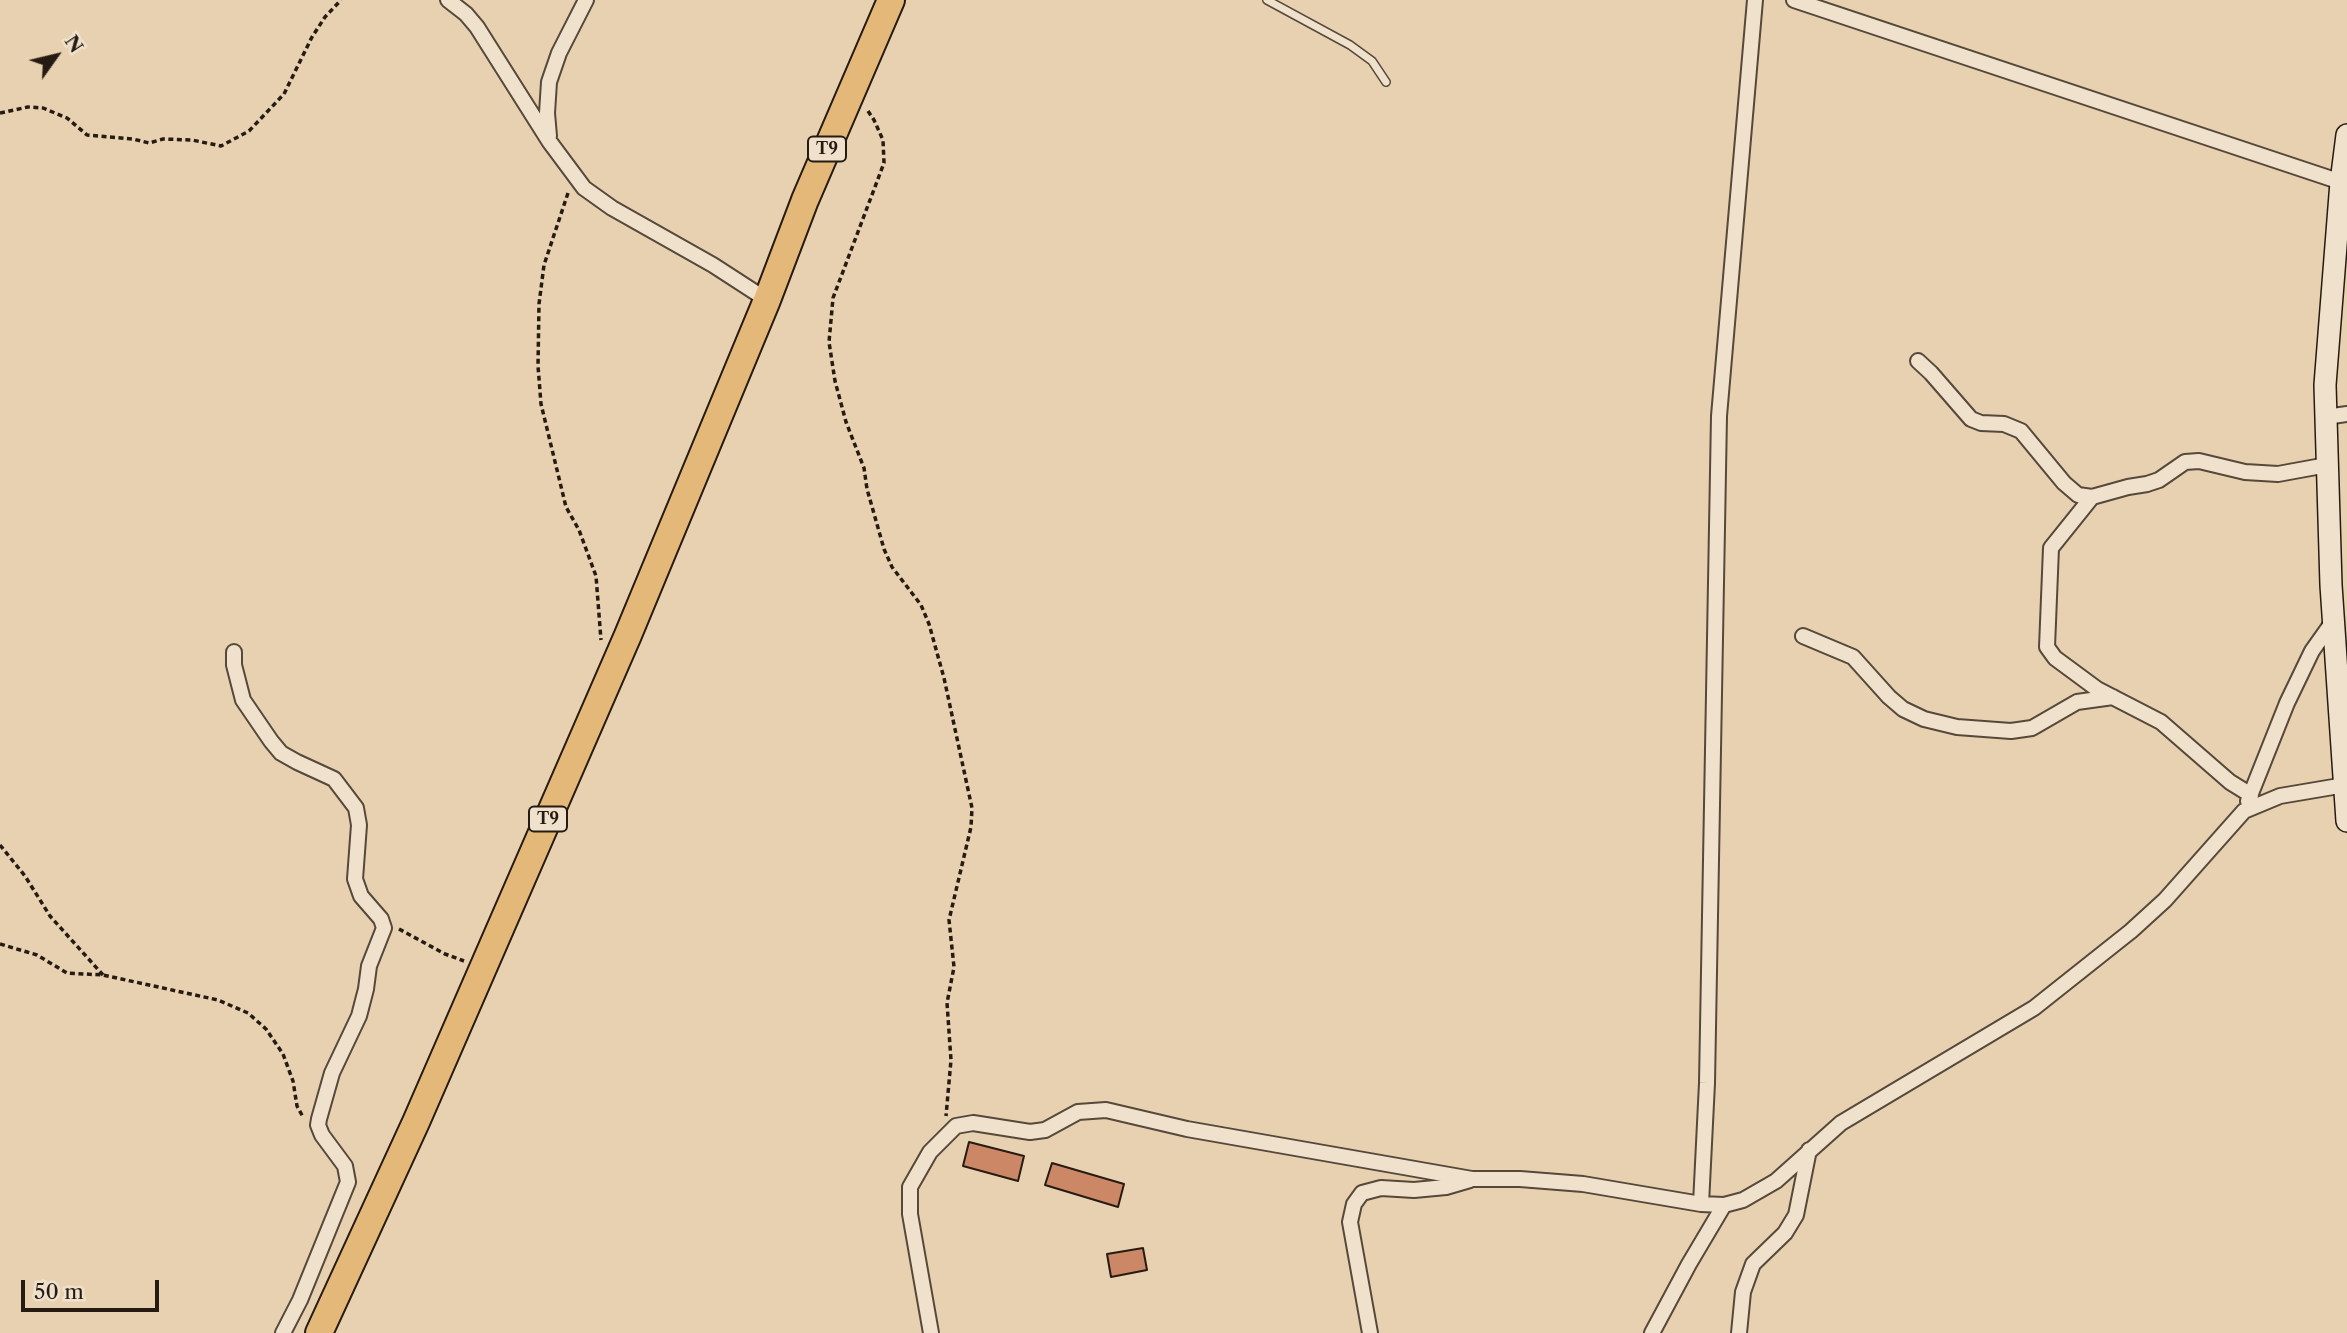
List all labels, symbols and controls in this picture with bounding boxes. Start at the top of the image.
north arrow [21,21,91,91]
text: N [60,31,88,57]
road number: T9 [808,136,846,162]
road number: T9 [529,806,567,832]
scale bar [24,1266,163,1310]
text: 50 m [34,1279,84,1304]

